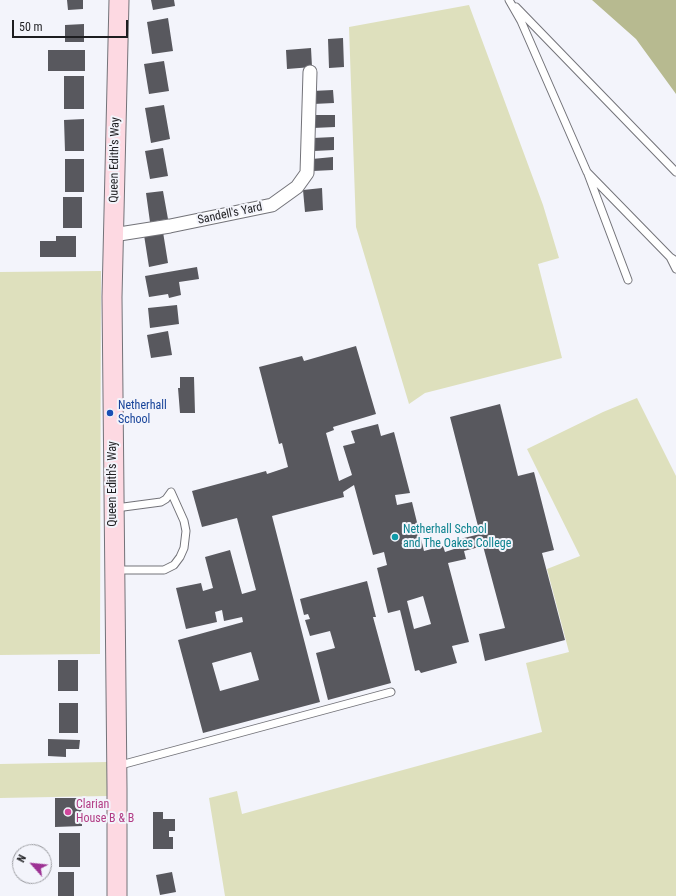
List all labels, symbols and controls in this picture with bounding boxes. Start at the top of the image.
scale bar [14,12,130,38]
text: 50 m [19,20,43,34]
street label: Queen Edith's Way [107,117,123,203]
street label: Sandell's Yard [196,200,264,228]
place label: Netherhall School [118,399,167,427]
marker: Netherhall School [105,408,115,418]
street label: Queen Edith's Way [106,441,120,527]
place label: Netherhall School and The Oakes College [403,523,511,551]
marker: Netherhall School and The Oakes College [390,532,400,542]
place label: Clarian House B & B [76,798,134,826]
marker: Clarian House B & B [63,807,73,817]
north arrow [12,844,52,884]
text: N [14,853,29,865]

